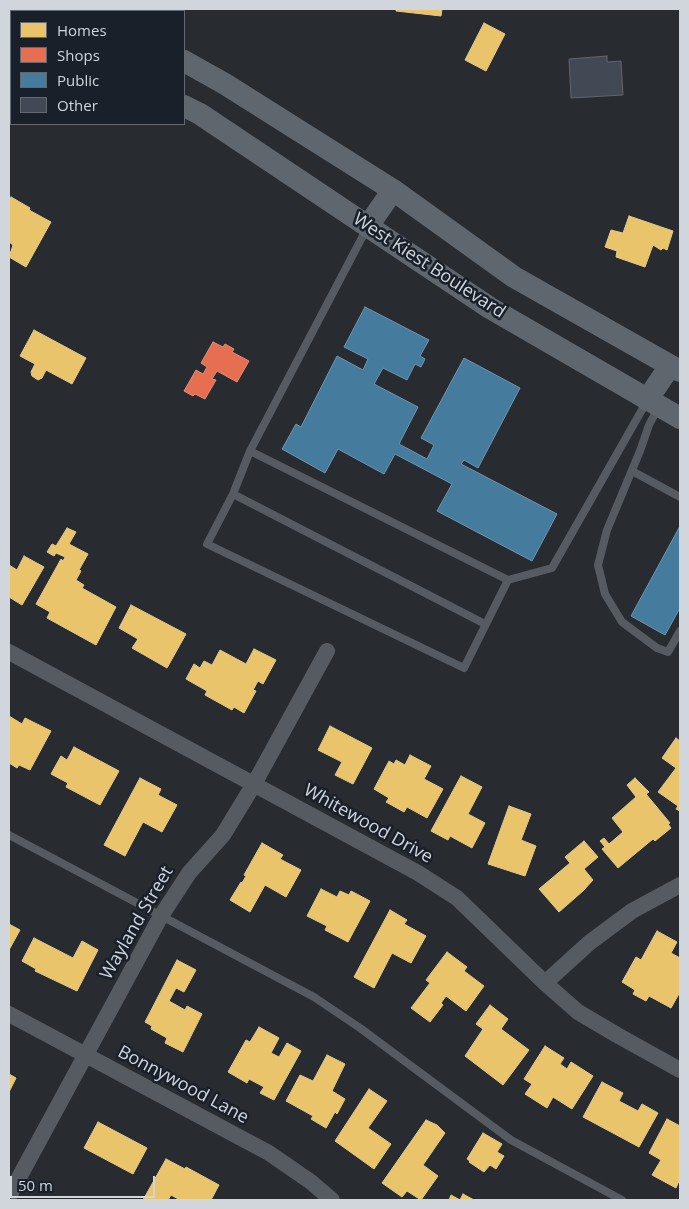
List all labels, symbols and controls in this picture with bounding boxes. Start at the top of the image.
legend [10,10,185,125]
text: Homes [57,20,107,40]
text: Shops [57,45,100,65]
text: Public [57,70,99,90]
text: Other [57,95,98,115]
street label: West Kiest Boulevard [349,209,509,323]
street label: Whitewood Drive [300,780,436,868]
street label: Wayland Street [96,863,178,983]
street label: Bonnywood Lane [114,1041,252,1129]
scale bar [12,1166,158,1198]
text: 50 m [18,1175,53,1195]

